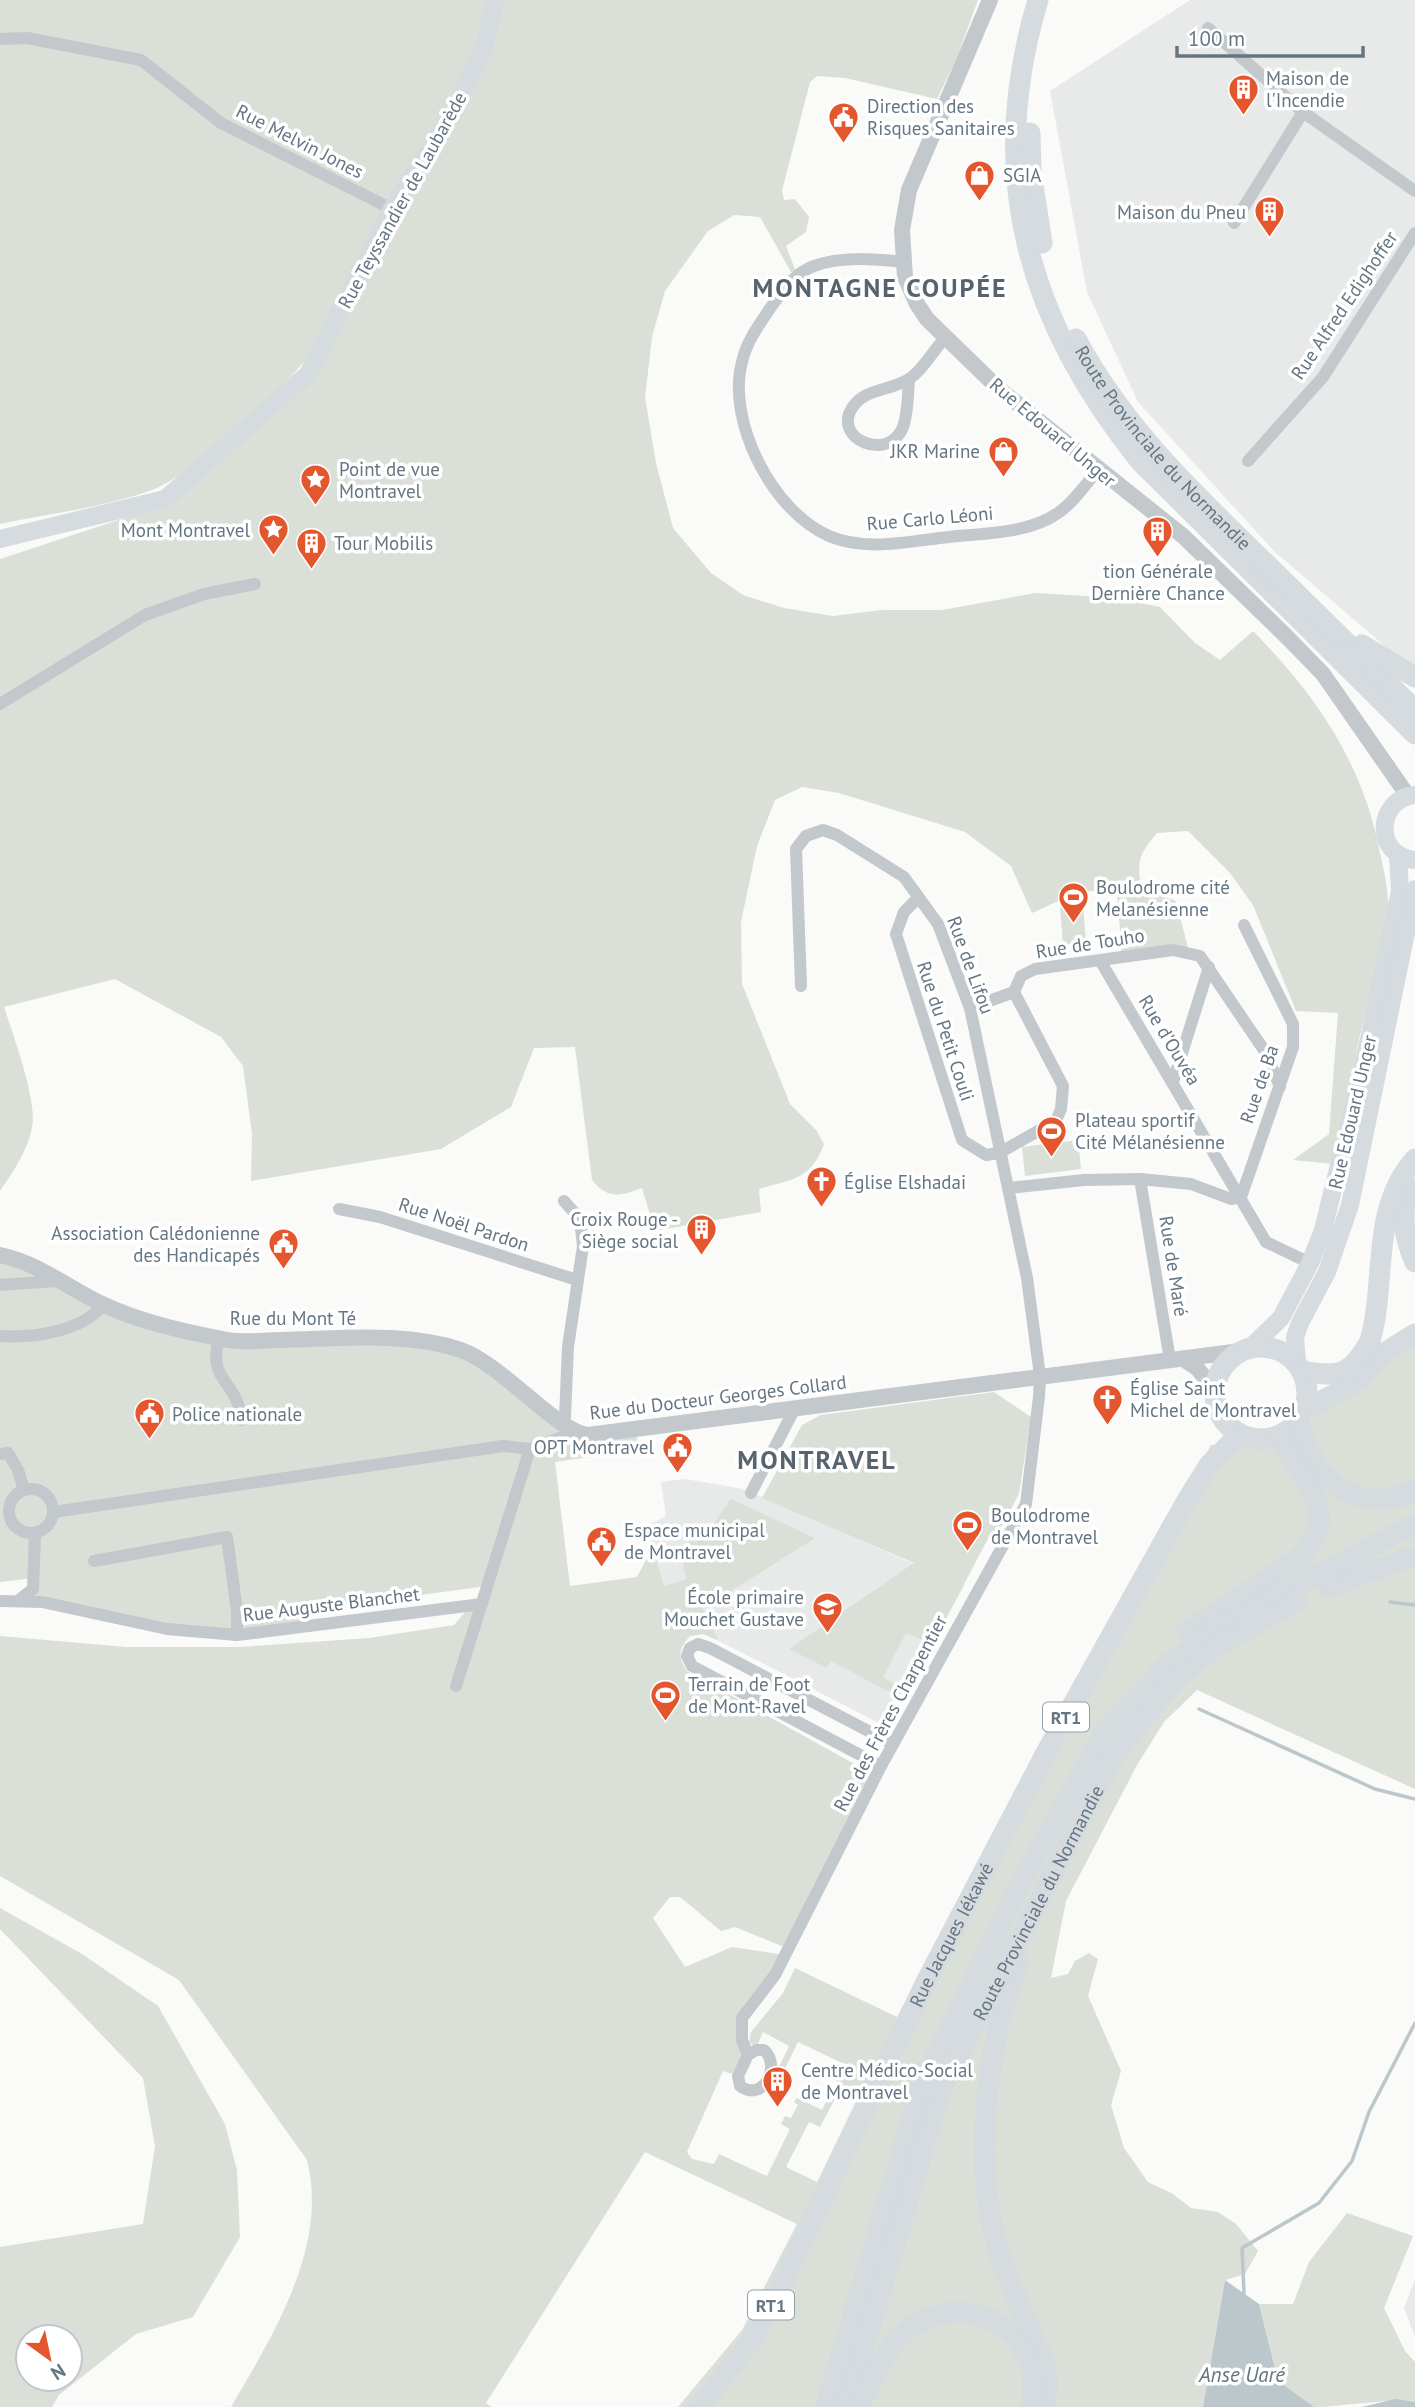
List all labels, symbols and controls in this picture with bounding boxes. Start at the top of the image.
scale bar [1177,14,1362,58]
text: 100 m [1188,25,1245,52]
place label: Maison de l'Incendie [1266,66,1349,112]
building icon: Maison de l'Incendie [1226,72,1260,116]
street label: Rue Teyssandier de Laubarède [332,88,472,312]
place label: Direction des Risques Sanitaires [867,94,1015,140]
street label: Rue Melvin Jones [232,99,368,183]
public building icon: Direction des Risques Sanitaires [827,100,861,144]
shop icon: SGIA [963,158,997,202]
place label: SGIA [1003,163,1041,187]
building icon: Maison du Pneu [1252,195,1286,239]
place label: Maison du Pneu [1117,200,1246,224]
street label: Rue Alfred Edighoffer [1285,226,1403,384]
district label: MONTAGNE COUPÉE [752,271,1008,304]
street label: Route Provinciale du Normandie [1070,341,1257,555]
street label: Rue Edouard Unger [985,372,1121,492]
shop icon: JKR Marine [986,434,1020,478]
place label: JKR Marine [889,439,980,463]
place label: Point de vue Montravel [339,457,440,503]
place icon: Point de vue Montravel [299,463,333,507]
street label: Rue Carlo Léoni [866,501,994,535]
place icon: Mont Montravel [256,513,290,557]
building icon: tion Générale Dernière Chance [1141,515,1175,559]
place label: Mont Montravel [121,518,250,542]
building icon: Tour Mobilis [294,526,328,570]
place label: Tour Mobilis [334,531,433,555]
place label: tion Générale Dernière Chance [1091,559,1225,605]
place label: Boulodrome cité Melanésienne [1096,875,1230,921]
sports icon: Boulodrome cité Melanésienne [1056,881,1090,925]
street label: Rue de Lifou [942,913,1000,1017]
street label: Rue de Touho [1034,923,1146,963]
street label: Rue du Petit Couli [912,958,980,1104]
street label: Rue d'Ouvéa [1134,991,1206,1089]
street label: Rue Edouard Unger [1323,1032,1381,1191]
street label: Rue de Ba [1234,1042,1284,1126]
place label: Plateau sportif Cité Mélanésienne [1075,1108,1225,1154]
sports icon: Plateau sportif Cité Mélanésienne [1035,1114,1069,1158]
church icon: Église Elshadai [804,1165,838,1209]
place label: Église Elshadai [844,1170,966,1194]
street label: Rue Noël Pardon [396,1192,532,1256]
place label: Croix Rouge - Siège social [570,1207,678,1253]
building icon: Croix Rouge - Siège social [684,1213,718,1257]
street label: Rue de Maré [1154,1214,1194,1318]
place label: Association Calédonienne des Handicapés [51,1221,260,1267]
public building icon: Association Calédonienne des Handicapés [266,1227,300,1271]
street label: Rue du Mont Té [230,1306,356,1330]
street label: Rue du Docteur Georges Collard [588,1369,848,1425]
place label: Église Saint Michel de Montravel [1130,1376,1297,1422]
church icon: Église Saint Michel de Montravel [1090,1382,1124,1426]
public building icon: Police nationale [132,1397,166,1441]
place label: Police nationale [172,1402,302,1426]
public building icon: OPT Montravel [660,1430,694,1474]
place label: OPT Montravel [534,1435,654,1459]
district label: MONTRAVEL [737,1443,897,1476]
place label: Boulodrome de Montravel [991,1503,1098,1549]
sports icon: Boulodrome de Montravel [951,1509,985,1553]
place label: Espace municipal de Montravel [624,1518,765,1564]
public building icon: Espace municipal de Montravel [584,1524,618,1568]
street label: Rue Auguste Blanchet [241,1581,421,1627]
place label: École primaire Mouchet Gustave [664,1585,804,1631]
school or university icon: École primaire Mouchet Gustave [810,1591,844,1635]
street label: Rue des Frères Charpentier [828,1610,952,1815]
place label: Terrain de Foot de Mont-Ravel [688,1672,811,1718]
sports icon: Terrain de Foot de Mont-Ravel [648,1678,682,1722]
road number: RT1 [1043,1702,1089,1732]
street label: Route Provinciale du Normandie [967,1781,1109,2024]
street label: Rue Jacques Iékawé [904,1858,998,2011]
place label: Centre Médico-Social de Montravel [801,2058,973,2104]
building icon: Centre Médico-Social de Montravel [761,2064,795,2108]
road number: RT1 [748,2290,794,2320]
north arrow [14,2323,84,2393]
text: N [46,2359,70,2386]
water label: Anse Uaré [1198,2361,1285,2388]

